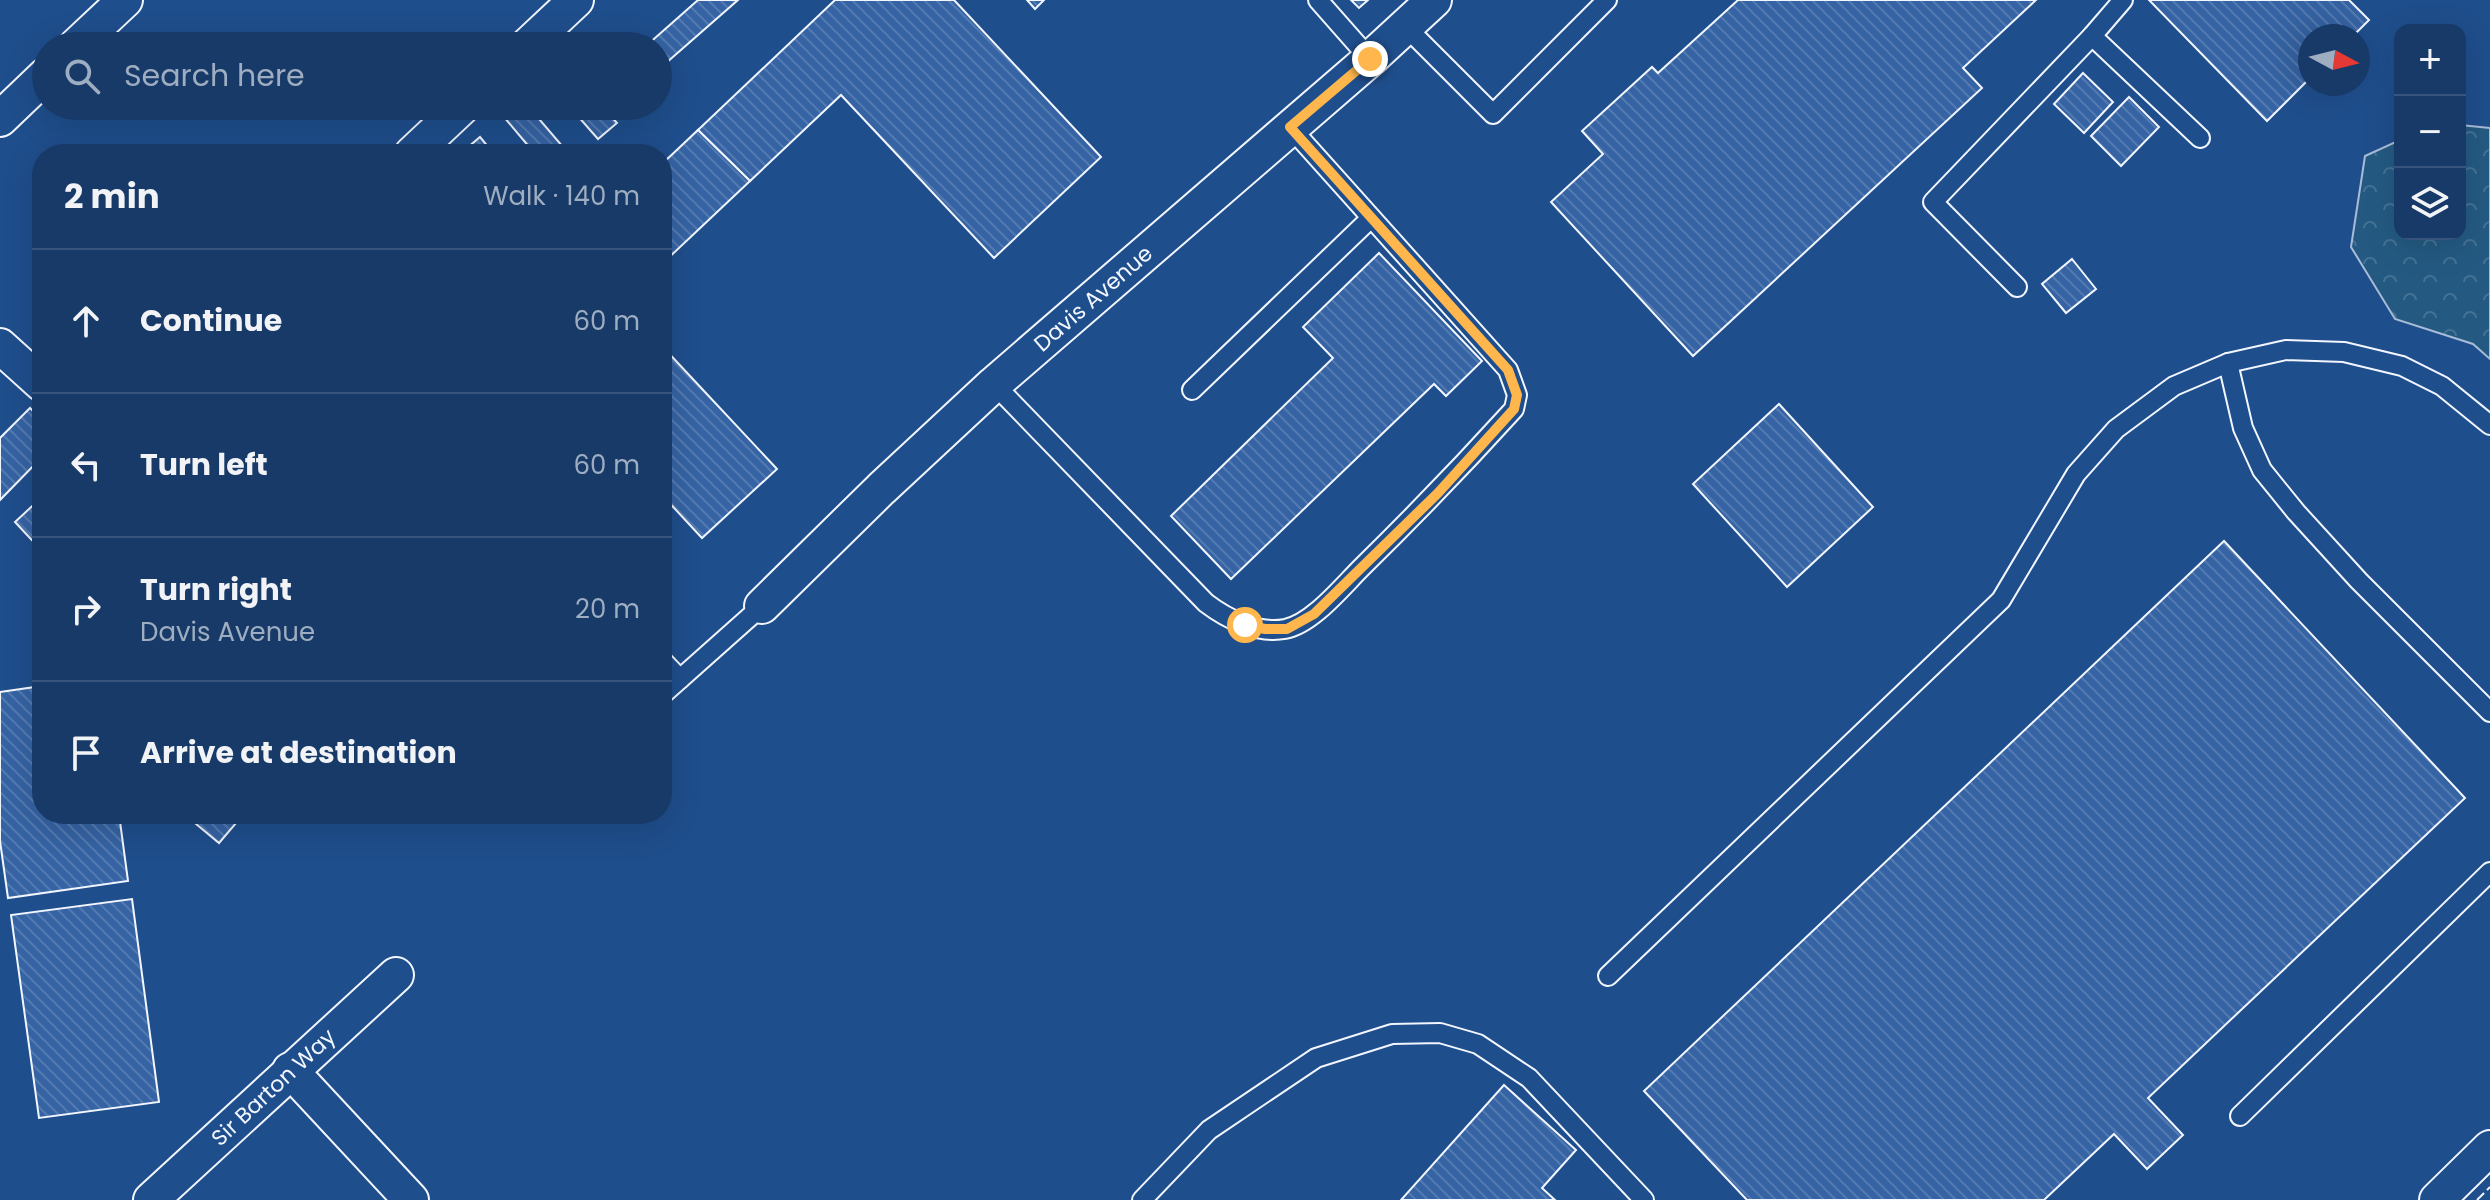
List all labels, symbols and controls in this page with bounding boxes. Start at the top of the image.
north arrow [2298,24,2370,96]
map controls [2394,24,2466,240]
button: + [2394,24,2466,96]
search box [32,32,672,120]
route end [1352,41,1388,77]
icon: search [60,54,104,98]
text: Search here [124,54,305,97]
button: − [2394,96,2466,168]
button: layers [2394,168,2466,240]
text: 2 min [64,172,160,220]
text: Walk · 140 m [483,178,640,214]
street label: Davis Avenue [1027,238,1159,359]
icon: ahead [64,299,108,343]
text: Continue [140,299,282,342]
text: 60 m [573,303,640,339]
icon: left [64,443,108,487]
text: Turn left [140,443,268,486]
text: 60 m [573,447,640,483]
text: Turn right [140,568,292,611]
icon: right [64,587,108,631]
text: 20 m [575,591,640,627]
route start [1227,607,1263,643]
text: Davis Avenue [140,614,315,650]
icon: arrive [64,731,108,775]
text: Arrive at destination [140,731,457,774]
street label: Sir Barton Way [204,1021,343,1153]

